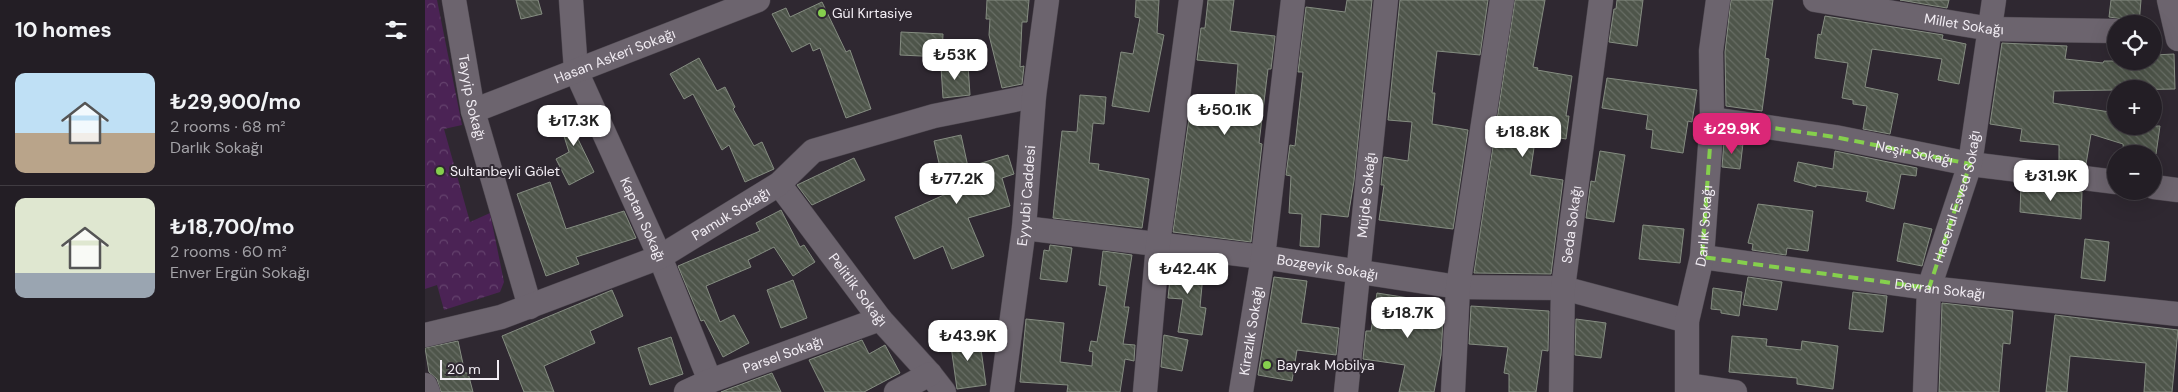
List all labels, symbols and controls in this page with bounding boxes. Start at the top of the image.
place label: Gül Kırtasiye [832,4,913,22]
marker: Gül Kırtasiye [816,7,828,19]
street label: Millet Sokağı [1923,9,2004,38]
map controls [2107,15,2162,200]
button: locate [2107,15,2162,70]
text: 10 homes [15,16,112,44]
icon: filters [382,16,410,44]
street label: Hasan Askeri Sokağı [551,24,678,88]
pin: ₺53K [925,38,985,81]
text: ₺53K [933,44,977,65]
street label: Tayyip Sokağı [454,53,490,143]
button: + [2107,80,2162,135]
text: ₺29,900/mo [170,88,301,116]
icon: home [55,93,115,153]
pin: ₺50.1K [1184,94,1266,136]
text: ₺50.1K [1198,99,1252,120]
pin: ₺17.3K [533,104,615,147]
text: ₺17.3K [549,110,599,131]
pin: ₺29.9K [1691,112,1773,155]
text: 2 rooms · 68 m² [170,116,286,137]
pin: ₺18.8K [1482,116,1564,158]
text: ₺29.9K [1704,118,1760,139]
text: ₺18.8K [1496,121,1550,142]
street label: Hacerül Esved Sokağı [1929,129,1984,265]
street label: Neşir Sokağı [1874,136,1955,169]
text: Darlık Sokağı [170,137,263,158]
street label: Eyyubi Caddesi [1013,145,1039,247]
button: − [2107,145,2162,200]
street label: Müjde Sokağı [1353,151,1379,239]
pin: ₺31.9K [2010,160,2092,202]
place label: Sultanbeyli Gölet [450,162,560,180]
pin: ₺77.2K [916,162,998,205]
marker: Sultanbeyli Gölet [434,165,446,177]
text: ₺31.9K [2025,165,2077,186]
text: ₺77.2K [930,168,984,189]
street label: Kaptan Sokağı [616,174,670,264]
street label: Pamuk Sokağı [688,183,773,244]
street label: Seda Sokağı [1557,185,1585,265]
street label: Darlık Sokağı [1691,185,1716,268]
text: ₺18,700/mo [170,213,294,241]
icon: home [55,218,115,278]
text: 2 rooms · 60 m² [170,241,287,262]
street label: Pelitlik Sokağı [825,249,891,330]
street label: Bozgeyik Sokağı [1276,250,1379,284]
pin: ₺42.4K [1147,252,1229,295]
text: ₺42.4K [1159,258,1217,279]
text: Enver Ergün Sokağı [170,262,310,283]
street label: Devran Sokağı [1893,274,1986,303]
street label: Kirazlık Sokağı [1235,285,1267,377]
pin: ₺18.7K [1367,296,1449,339]
text: ₺18.7K [1382,302,1434,323]
pin: ₺43.9K [927,320,1009,362]
text: ₺43.9K [939,325,997,346]
street label: Parsel Sokağı [740,331,826,377]
place label: Bayrak Mobilya [1277,356,1375,374]
scale bar [440,357,499,380]
marker: Bayrak Mobilya [1261,359,1273,371]
text: 20 m [447,360,481,378]

